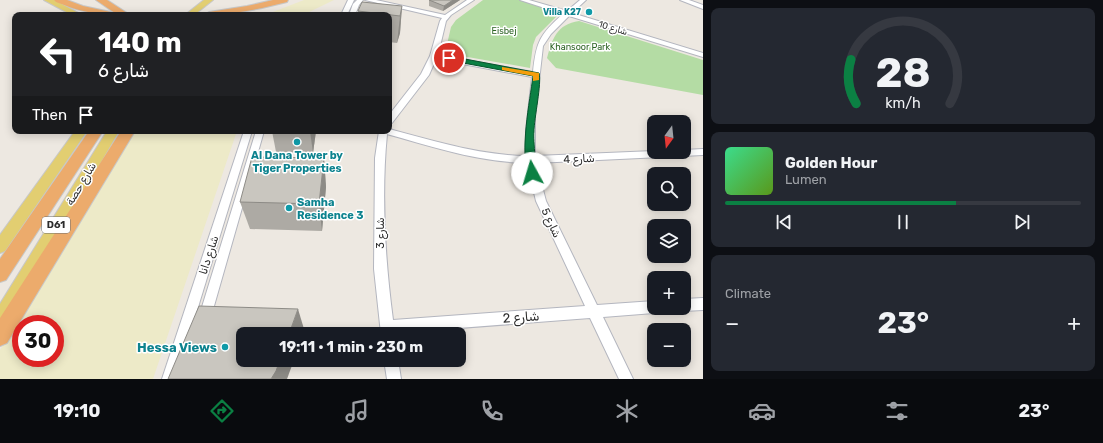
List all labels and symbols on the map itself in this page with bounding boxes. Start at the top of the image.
place label: Villa K27 [543,7,581,17]
marker: Villa K27 [584,7,594,17]
street label: شارع 10 [597,19,629,38]
park label: Eisbej [492,26,516,36]
pin [432,41,466,75]
park label: Khansoor Park [550,42,611,52]
north arrow [647,115,691,159]
marker: Al Dana Tower by Tiger Properties [292,137,302,147]
place label: Al Dana Tower by Tiger Properties [251,149,343,175]
position arrow [511,152,553,194]
street label: شارع 4 [563,152,595,168]
street label: شارع حصة [63,160,101,209]
place label: Samha Residence 3 [297,196,363,222]
marker: Samha Residence 3 [284,203,294,213]
street label: شارع 5 [537,206,563,241]
road number: D61 [42,217,70,233]
street label: شارع 3 [374,217,389,249]
street label: شارع دانا [197,234,223,277]
street label: شارع 2 [502,308,540,328]
speed limit sign: 30 [12,315,64,367]
place label: Hessa Views [137,340,217,355]
marker: Hessa Views [220,342,230,352]

